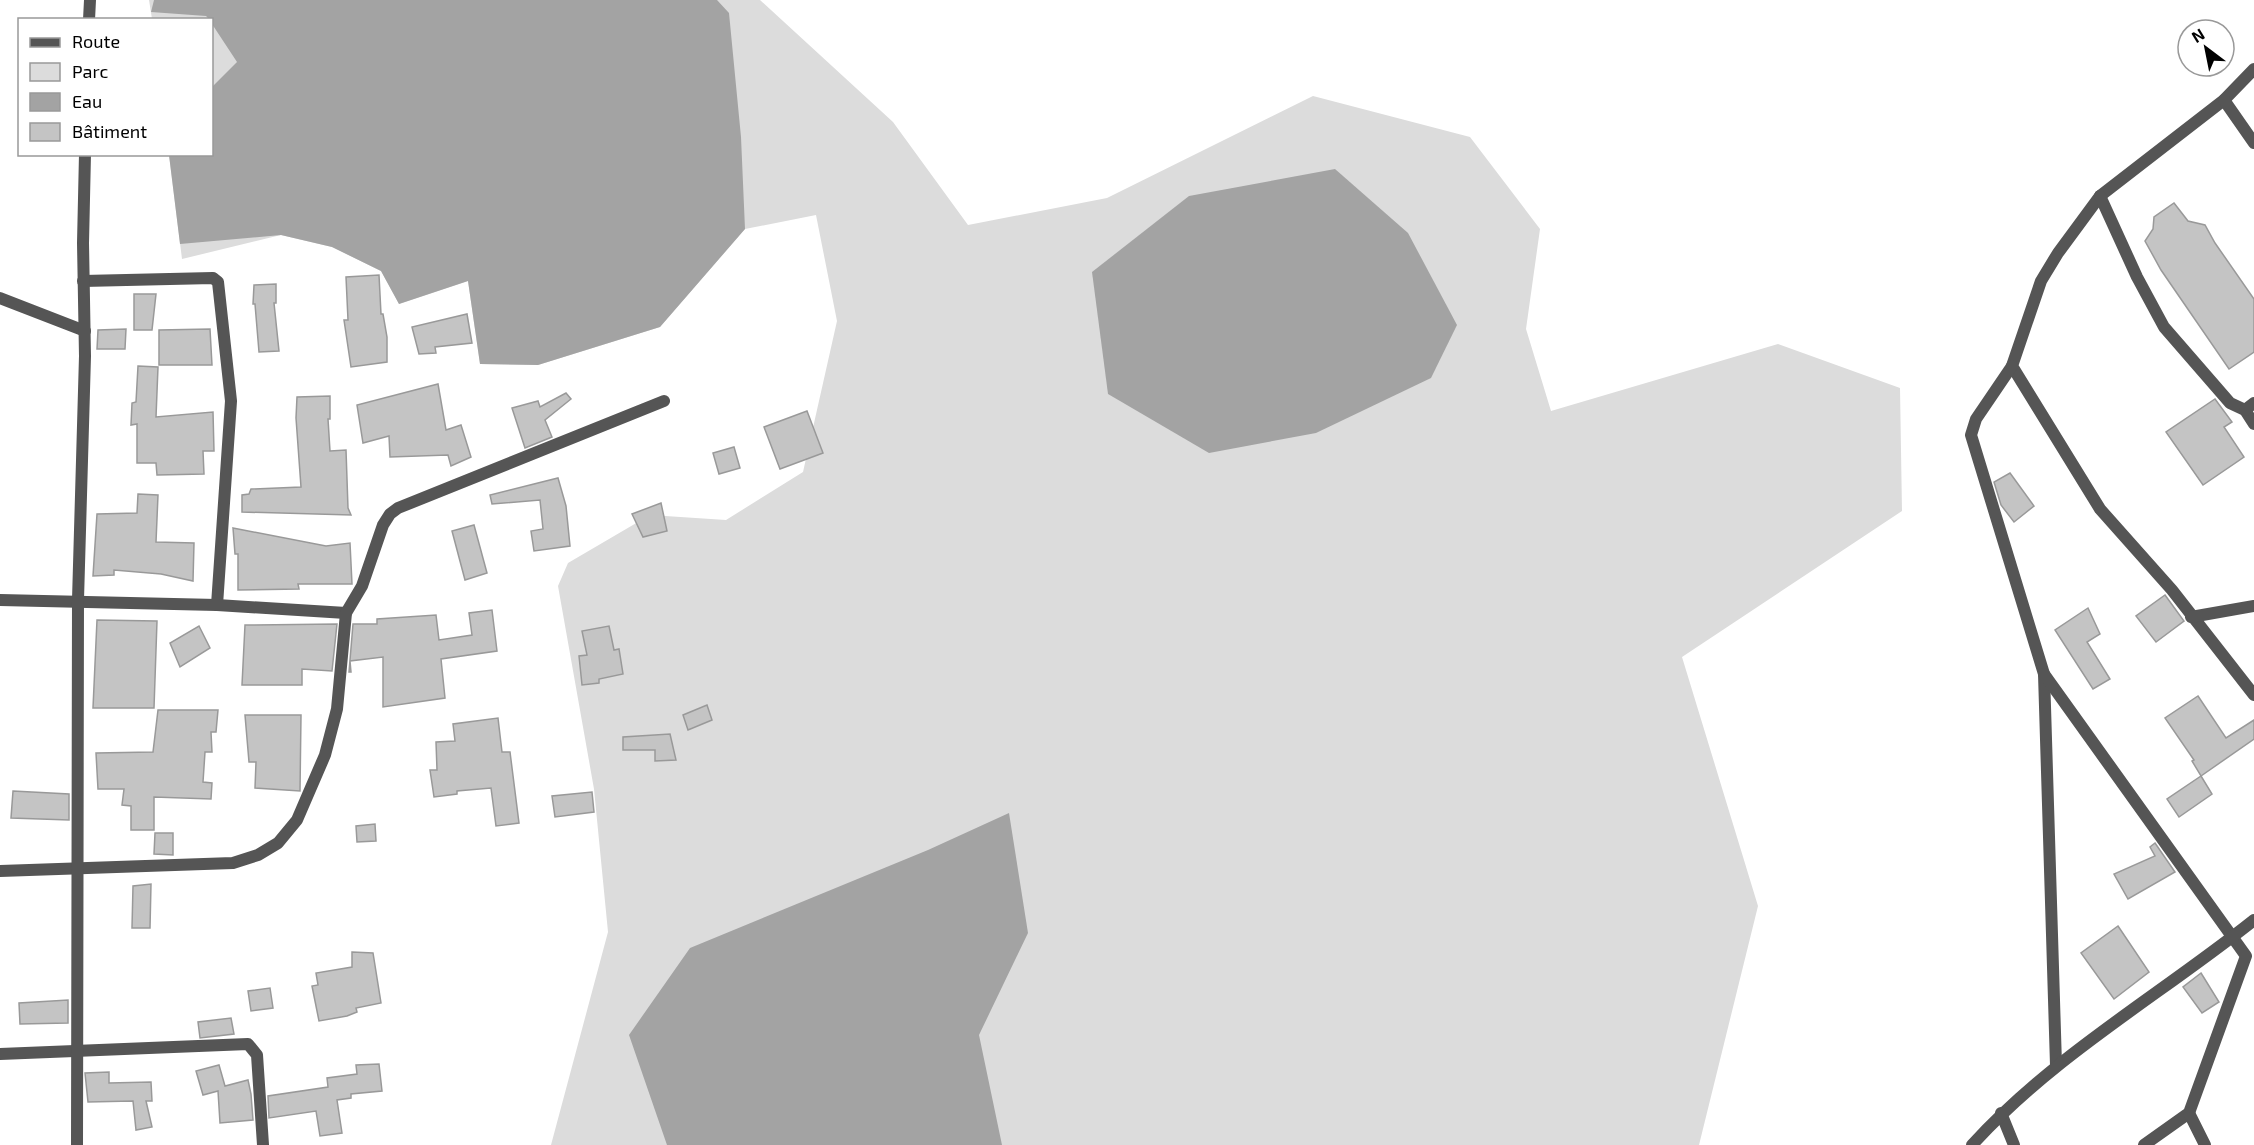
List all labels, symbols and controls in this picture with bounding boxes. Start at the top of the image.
legend [18,18,213,156]
north arrow [2176,18,2236,78]
text: N [2188,24,2208,46]
text: Route [72,30,120,52]
text: Parc [72,60,108,82]
text: Eau [72,90,102,112]
text: Bâtiment [72,120,147,142]

